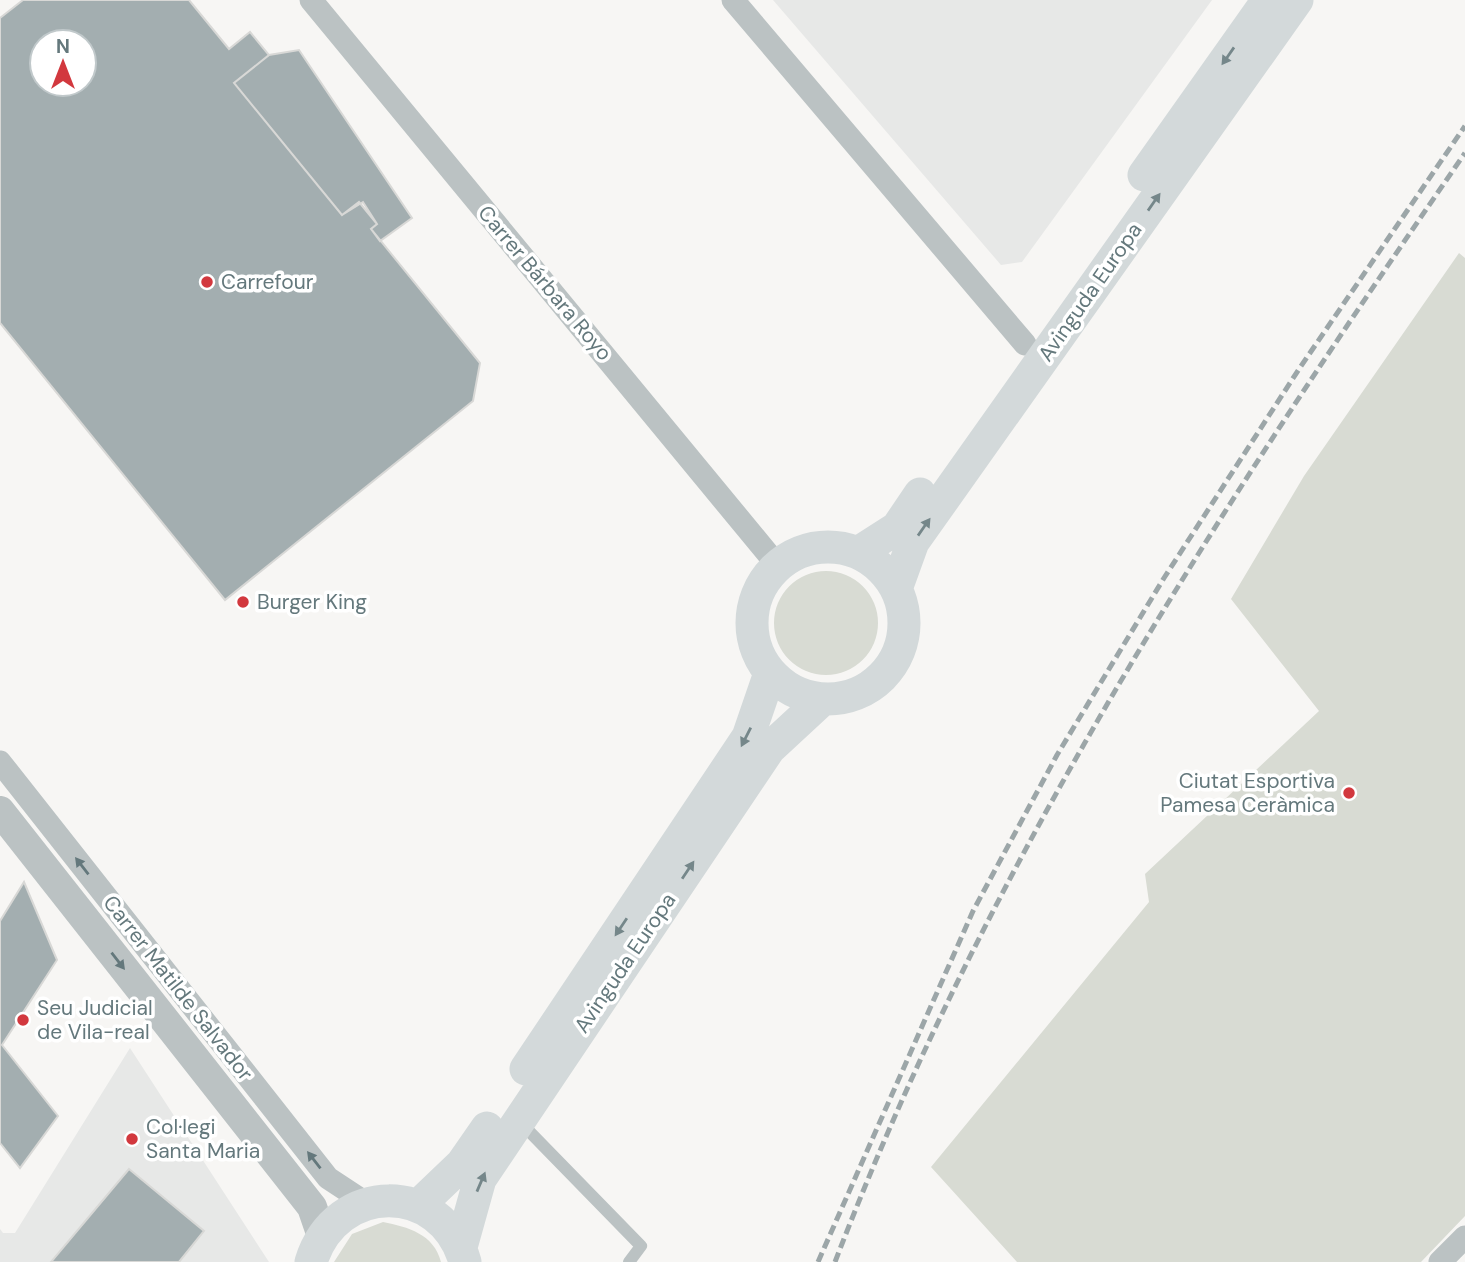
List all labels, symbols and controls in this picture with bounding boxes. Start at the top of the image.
north arrow [28,28,98,98]
text: N [56,34,70,59]
one-way arrow [1221,47,1235,65]
one-way arrow [1147,193,1161,211]
street label: Carrer Bárbara Royo [472,199,618,367]
street label: Avinguda Europa [1032,217,1148,367]
place label: Carrefour [221,268,314,296]
marker: Carrefour [199,274,215,290]
one-way arrow [916,518,930,536]
place label: Burger King [257,588,367,616]
marker: Burger King [235,594,251,610]
one-way arrow [741,727,752,747]
place label: Ciutat Esportiva Pamesa Ceràmica [1160,767,1335,819]
marker: Ciutat Esportiva Pamesa Ceràmica [1341,785,1357,801]
one-way arrow [75,858,90,876]
one-way arrow [681,861,695,879]
street label: Avinguda Europa [568,887,682,1039]
street label: Carrer Matilde Salvador [97,890,259,1087]
one-way arrow [615,917,628,936]
one-way arrow [111,952,125,970]
place label: Seu Judicial de Vila-real [37,994,153,1046]
marker: Seu Judicial de Vila-real [15,1012,31,1028]
place label: Col·legi Santa Maria [146,1113,260,1165]
marker: Col·legi Santa Maria [124,1131,140,1147]
one-way arrow [307,1152,322,1170]
one-way arrow [476,1171,487,1192]

